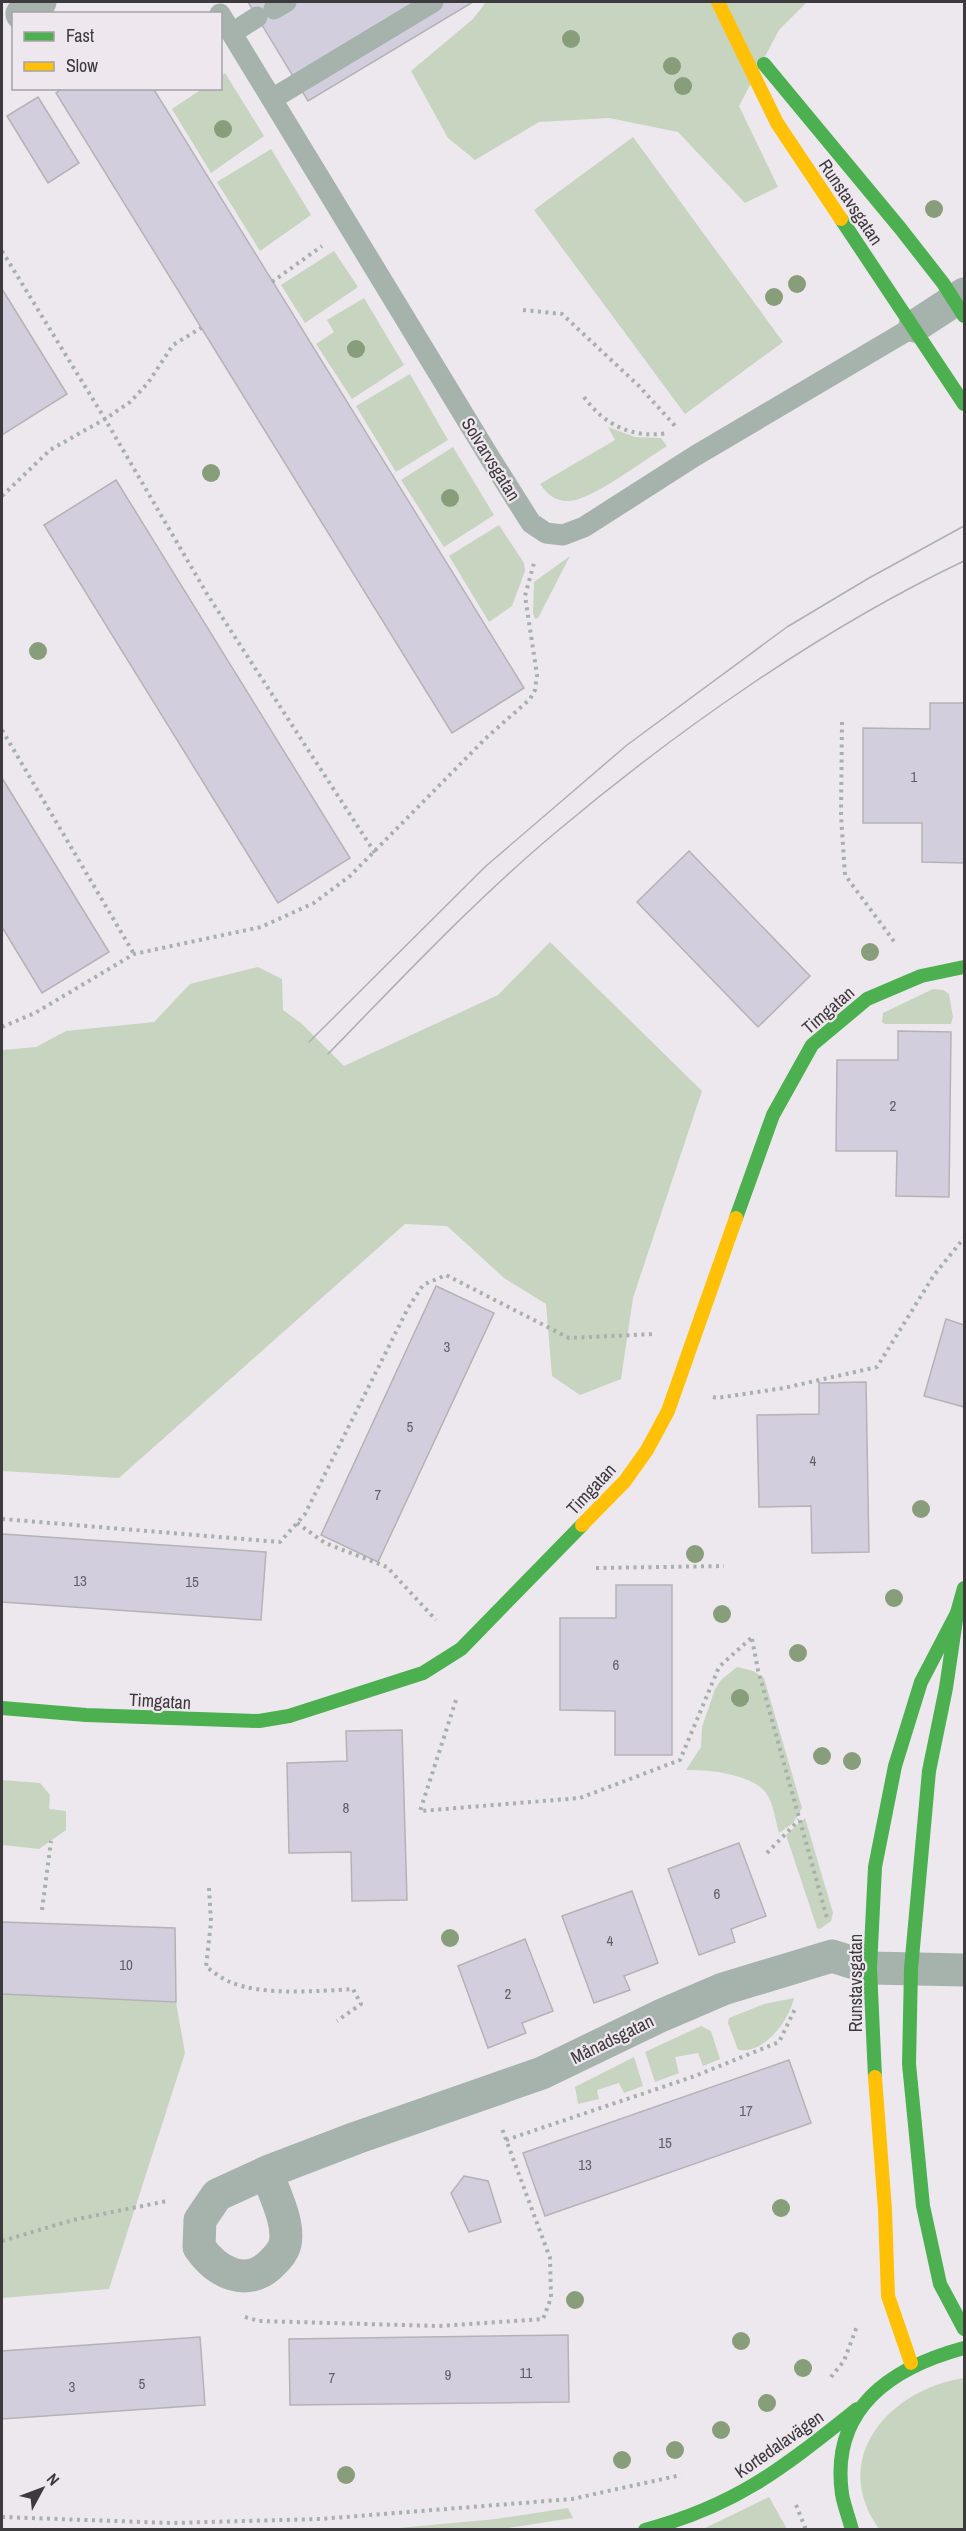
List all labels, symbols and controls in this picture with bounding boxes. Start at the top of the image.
legend [12,12,222,90]
text: Fast [66,23,94,48]
text: Slow [66,53,98,78]
street label: Runstavsgatan [813,154,889,250]
street label: Solvarvsgatan [456,413,526,505]
house number: 1 [911,766,918,787]
street label: Timgatan [796,980,860,1040]
house number: 2 [890,1095,897,1116]
house number: 3 [444,1336,451,1357]
house number: 5 [407,1416,414,1437]
house number: 4 [810,1450,817,1471]
street label: Timgatan [561,1458,621,1520]
house number: 7 [375,1484,382,1505]
house number: 13 [73,1570,87,1591]
house number: 15 [185,1571,199,1592]
house number: 6 [613,1654,620,1675]
street label: Timgatan [128,1687,192,1715]
house number: 8 [343,1797,350,1818]
house number: 6 [714,1883,721,1904]
house number: 4 [607,1930,614,1951]
street label: Runstavsgatan [843,1934,868,2032]
house number: 10 [119,1954,133,1975]
house number: 2 [505,1983,512,2004]
street label: Månadsgatan [566,2008,658,2070]
house number: 17 [739,2100,753,2121]
house number: 15 [658,2132,672,2153]
house number: 13 [578,2154,592,2175]
house number: 11 [520,2362,533,2383]
house number: 9 [445,2364,452,2385]
house number: 7 [329,2367,336,2388]
house number: 5 [139,2373,146,2394]
house number: 3 [69,2376,76,2397]
street label: Kortedalavägen [729,2404,829,2484]
north arrow [12,2459,72,2519]
text: N [42,2468,65,2490]

